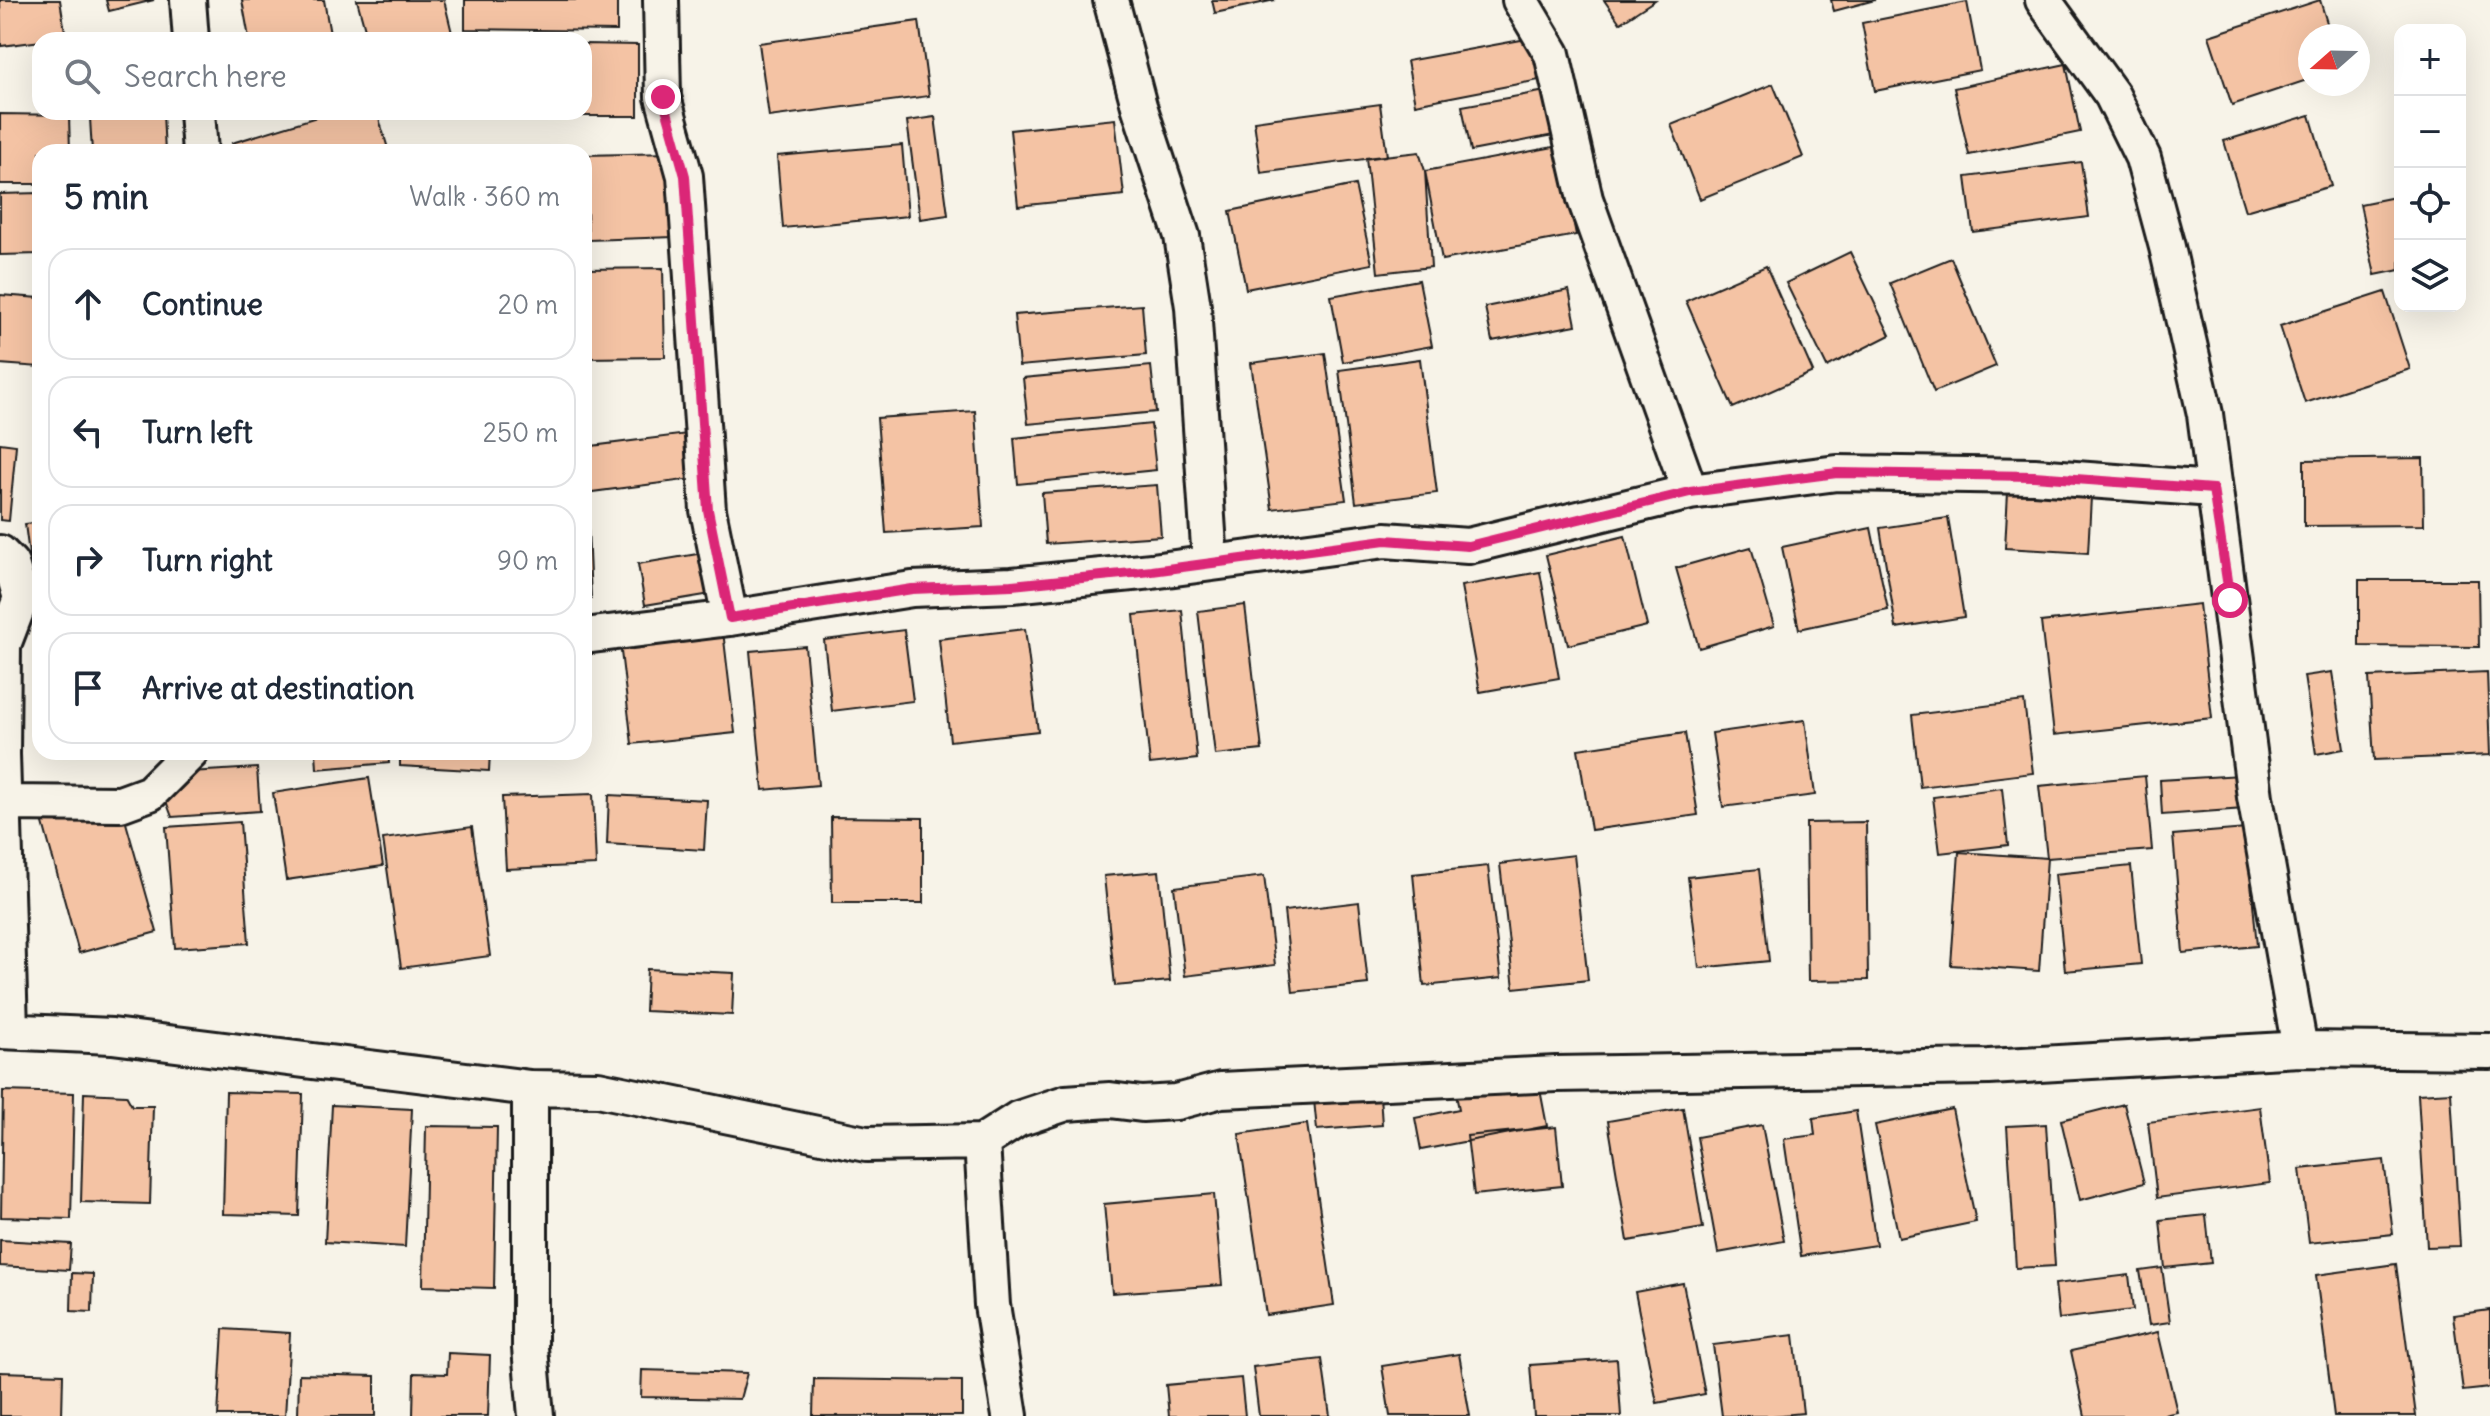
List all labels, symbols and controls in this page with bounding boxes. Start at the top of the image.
north arrow [2298,24,2370,96]
map controls [2394,24,2466,312]
button: + [2394,24,2466,96]
search box [32,32,592,120]
icon: search [60,54,104,98]
text: Search here [124,57,287,95]
route end [645,79,681,115]
button: − [2394,96,2466,168]
button: locate [2394,168,2466,240]
text: 5 min [64,175,149,218]
text: Walk · 360 m [409,180,560,213]
button: layers [2394,240,2466,312]
icon: ahead [66,282,110,326]
text: Continue [142,285,263,323]
text: 20 m [498,288,558,321]
icon: left [66,410,110,454]
text: Turn left [142,413,253,451]
text: 250 m [483,416,558,449]
icon: right [66,538,110,582]
text: Turn right [142,541,273,579]
text: 90 m [497,544,558,577]
route start [2212,582,2248,618]
icon: arrive [66,666,110,710]
text: Arrive at destination [142,669,414,707]

